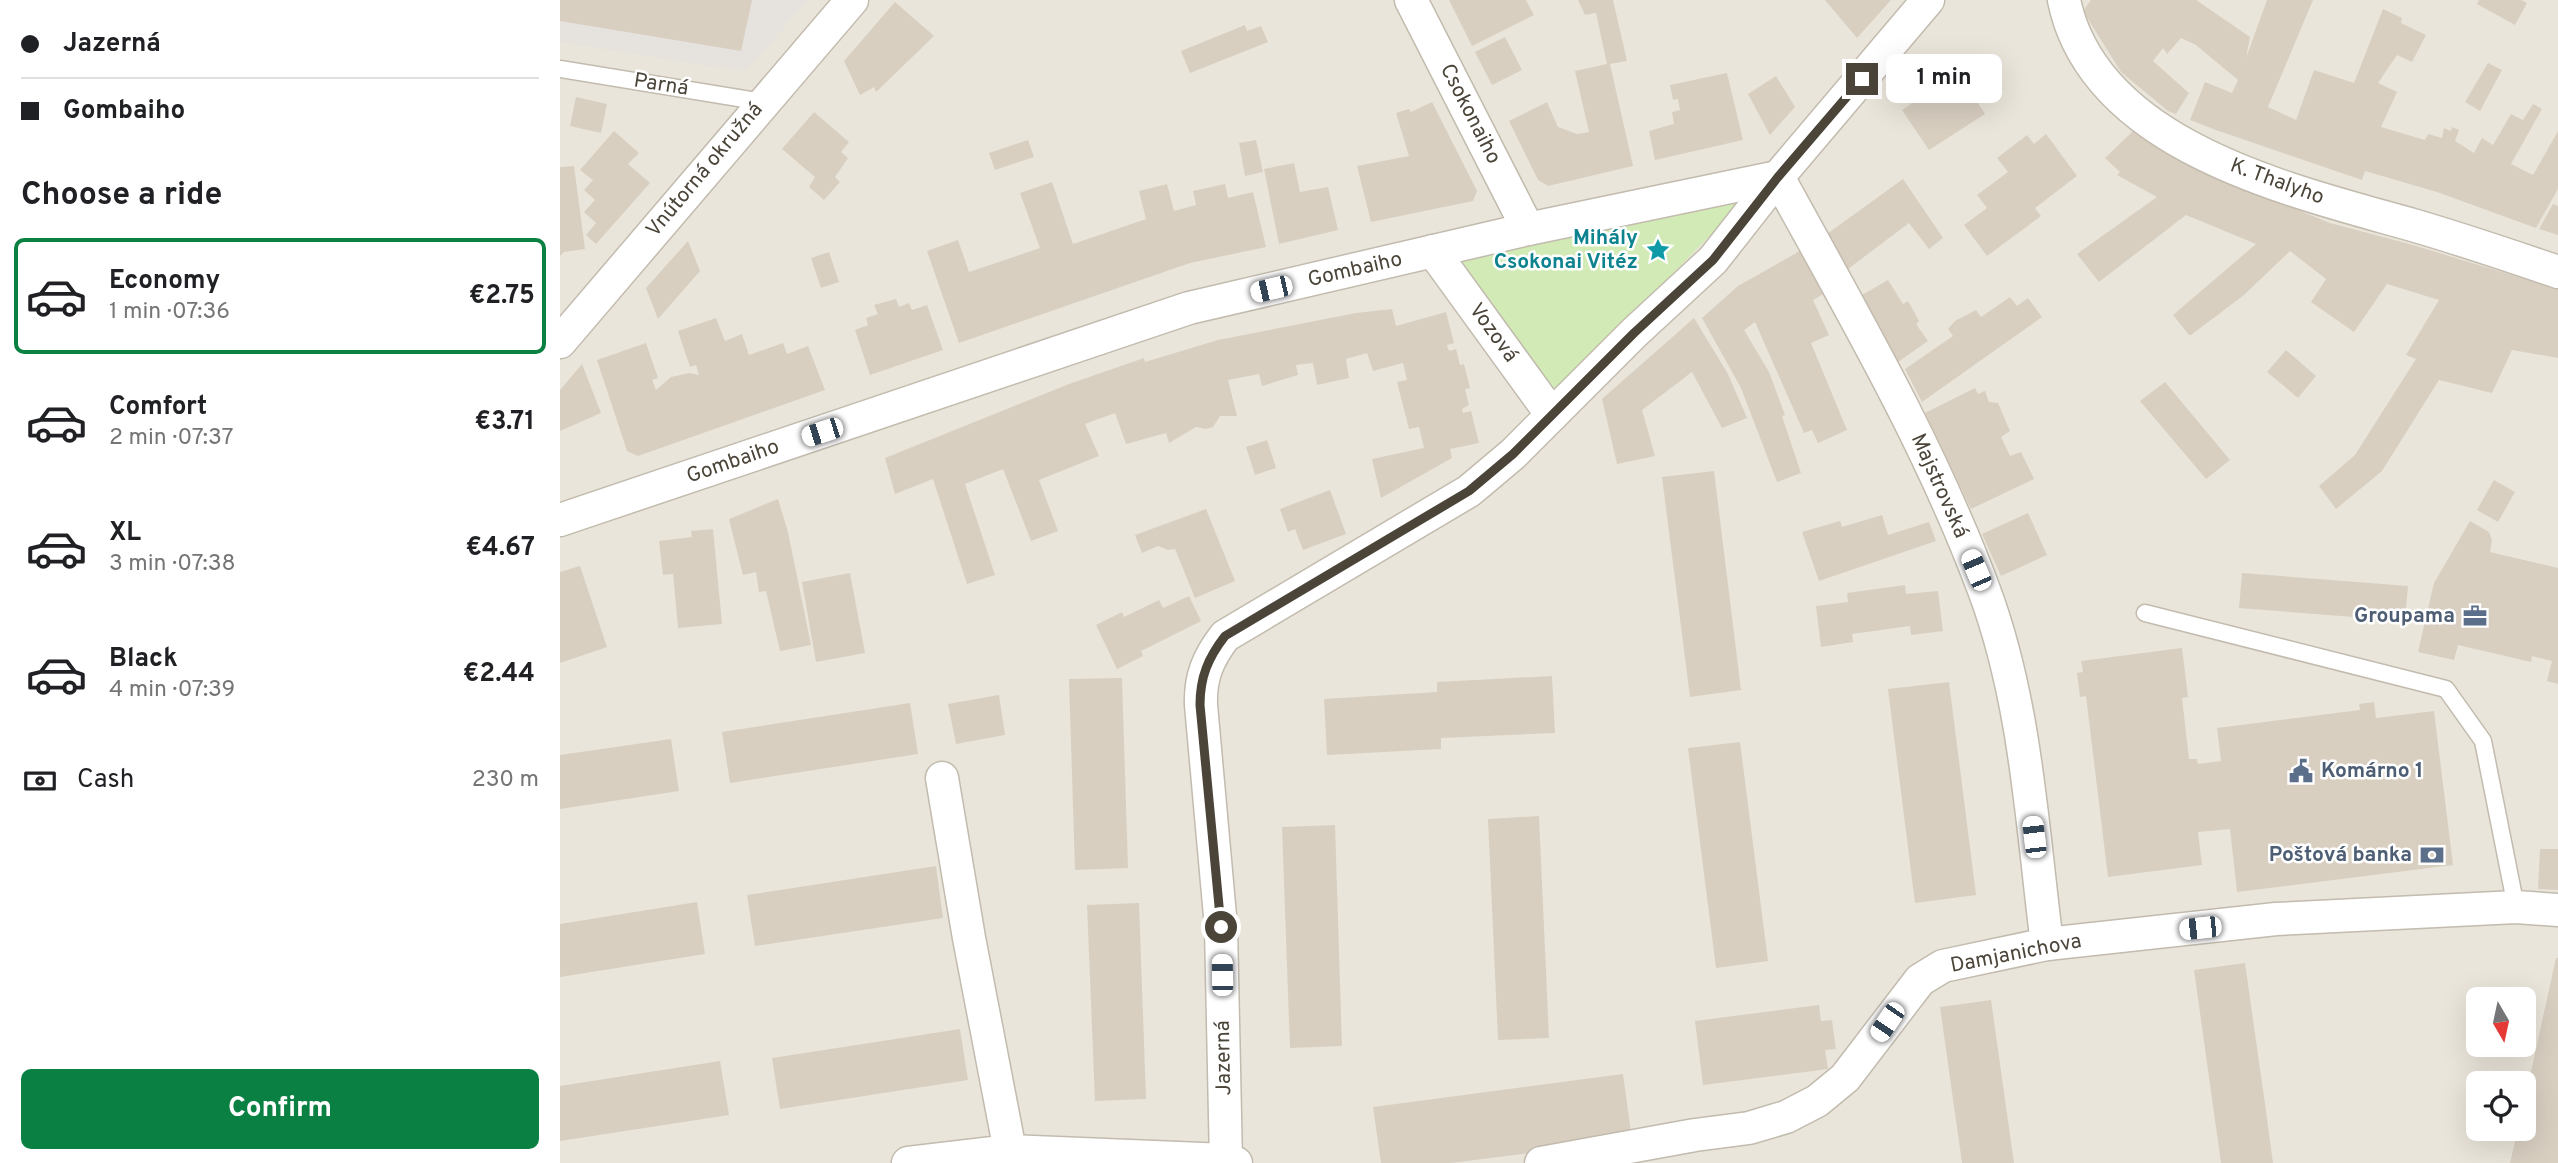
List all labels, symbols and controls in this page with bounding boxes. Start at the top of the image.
text: Jazerná [63,28,161,61]
callout: 1 min [1886,55,2002,104]
street label: Csokonaiho [1433,59,1507,169]
route end [1846,63,1878,95]
text: 1 min [1916,64,1972,93]
street label: Parná [632,67,690,103]
text: Gombaiho [63,95,185,128]
street label: Vnútorná okružná [641,97,769,243]
street label: K. Thalyho [2226,152,2328,212]
text: Choose a ride [21,176,222,216]
place label: Mihály Csokonai Vitéz [1494,225,1638,276]
place icon: Mihály Csokonai Vitéz [1644,236,1672,264]
street label: Gombaiho [1305,246,1405,294]
icon: car [25,265,88,328]
text: Economy [109,265,220,298]
car [1249,274,1294,304]
text: €2.75 [469,280,535,313]
text: 1 min · 07:36 [109,298,230,327]
street label: Vozová [1462,298,1524,368]
icon: car [25,391,88,454]
text: Comfort [109,391,207,424]
text: €3.71 [475,406,535,439]
car [799,416,846,448]
text: 2 min · 07:37 [109,424,234,453]
street label: Majstrovská [1904,430,1974,542]
street label: Gombaiho [683,434,783,490]
icon: car [25,517,88,580]
text: XL [109,517,141,550]
text: €4.67 [466,532,535,565]
car [1959,547,1994,593]
text: 3 min · 07:38 [109,550,236,579]
office icon: Groupama [2461,602,2489,630]
place label: Groupama [2354,603,2455,630]
icon: car [25,643,88,706]
text: Black [109,643,178,676]
text: €2.44 [463,658,535,691]
text: 4 min · 07:39 [109,676,235,705]
public building icon: Komárno 1 [2287,757,2315,785]
place label: Komárno 1 [2321,758,2423,785]
icon: cash [21,762,59,800]
text: Cash [77,764,134,797]
text: 230 m [472,766,539,795]
car [2022,815,2047,859]
bank icon: Poštová banka [2418,841,2446,869]
place label: Poštová banka [2269,842,2412,869]
route start [1205,911,1237,943]
car [2179,915,2222,941]
street label: Damjanichova [1948,928,2084,980]
car [1212,954,1233,996]
north arrow [2466,987,2536,1057]
map controls [2466,987,2536,1141]
car [1867,999,1908,1045]
street label: Jazerná [1210,1020,1238,1096]
button: Confirm [21,1069,539,1149]
button: locate [2466,1071,2536,1141]

